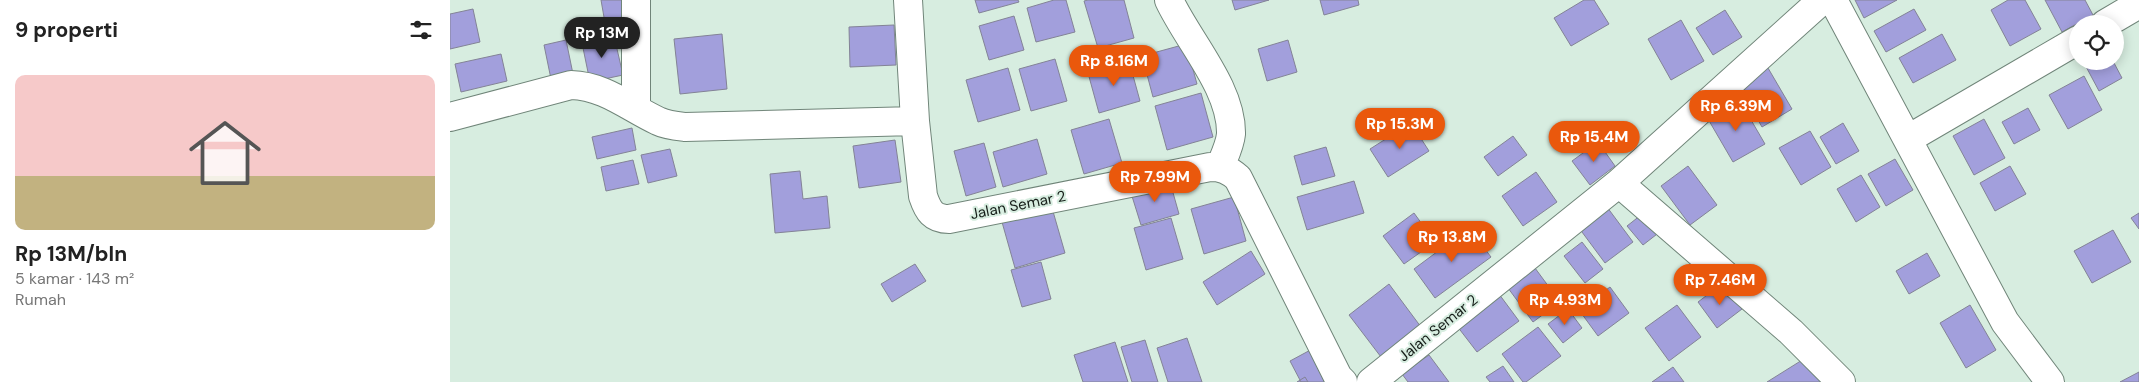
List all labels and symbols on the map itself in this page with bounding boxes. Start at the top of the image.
pin: Rp 13M [561,17,643,59]
pin: Rp 8.16M [1062,44,1166,87]
pin: Rp 6.39M [1684,90,1788,132]
pin: Rp 15.3M [1348,108,1452,150]
pin: Rp 15.4M [1542,120,1646,163]
pin: Rp 7.99M [1103,160,1207,203]
street label: Jalan Semar 2 [969,186,1067,224]
pin: Rp 13.8M [1400,220,1504,263]
pin: Rp 7.46M [1668,264,1772,306]
pin: Rp 4.93M [1513,284,1617,326]
street label: Jalan Semar 2 [1394,290,1482,366]

